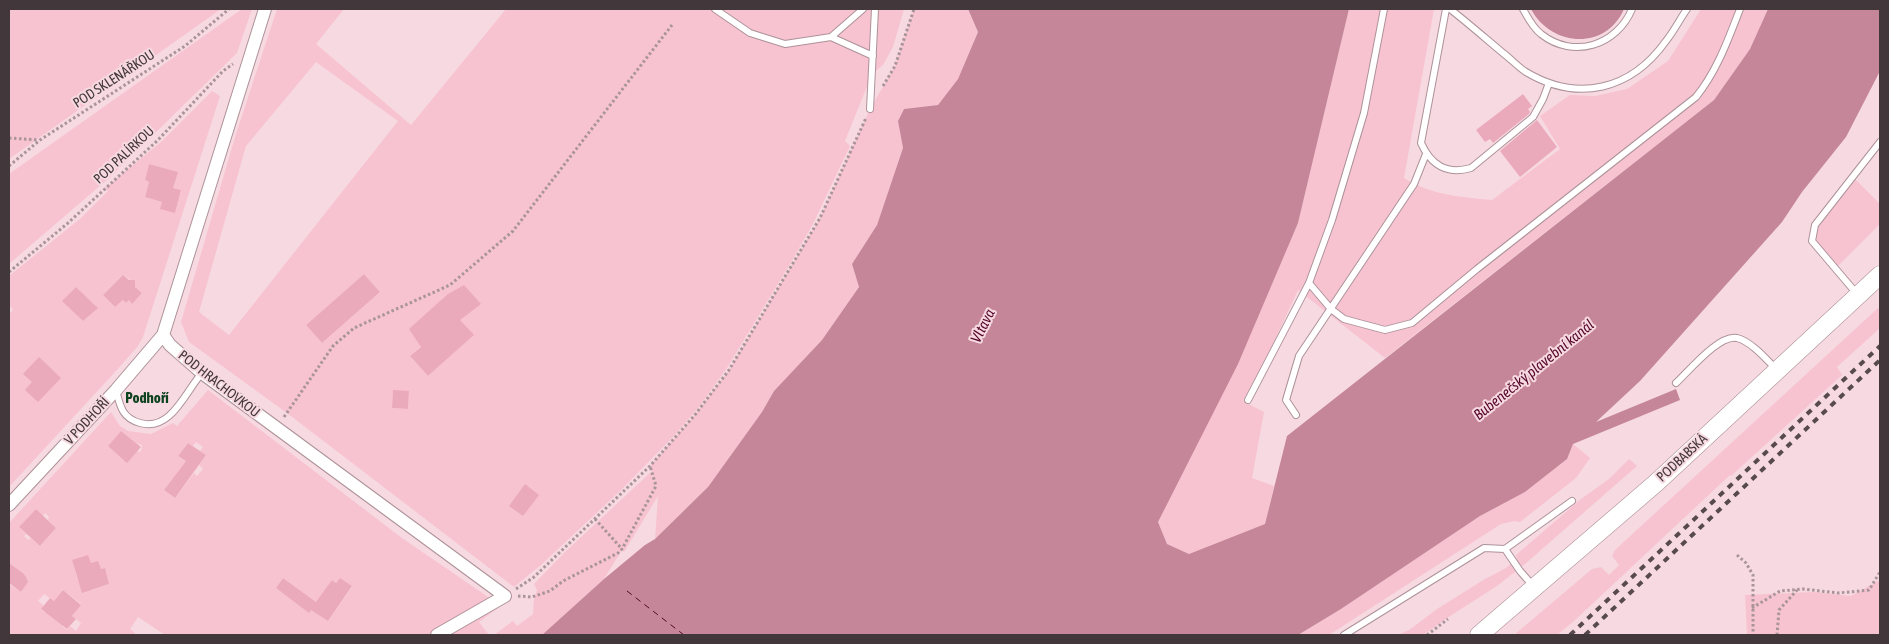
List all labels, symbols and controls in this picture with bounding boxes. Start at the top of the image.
street label: POD SKLENÁŘKOU [70,46,158,112]
street label: POD PALÍRKOU [90,123,158,187]
water label: Vltava [967,306,999,346]
water label: Bubenečský plavební kanál [1470,316,1598,424]
street label: POD HRACHOVKOU [175,347,263,421]
district label: Podhoří [125,389,169,407]
street label: V PODHOŘÍ [61,394,113,448]
street label: PODBABSKÁ [1653,431,1711,485]

